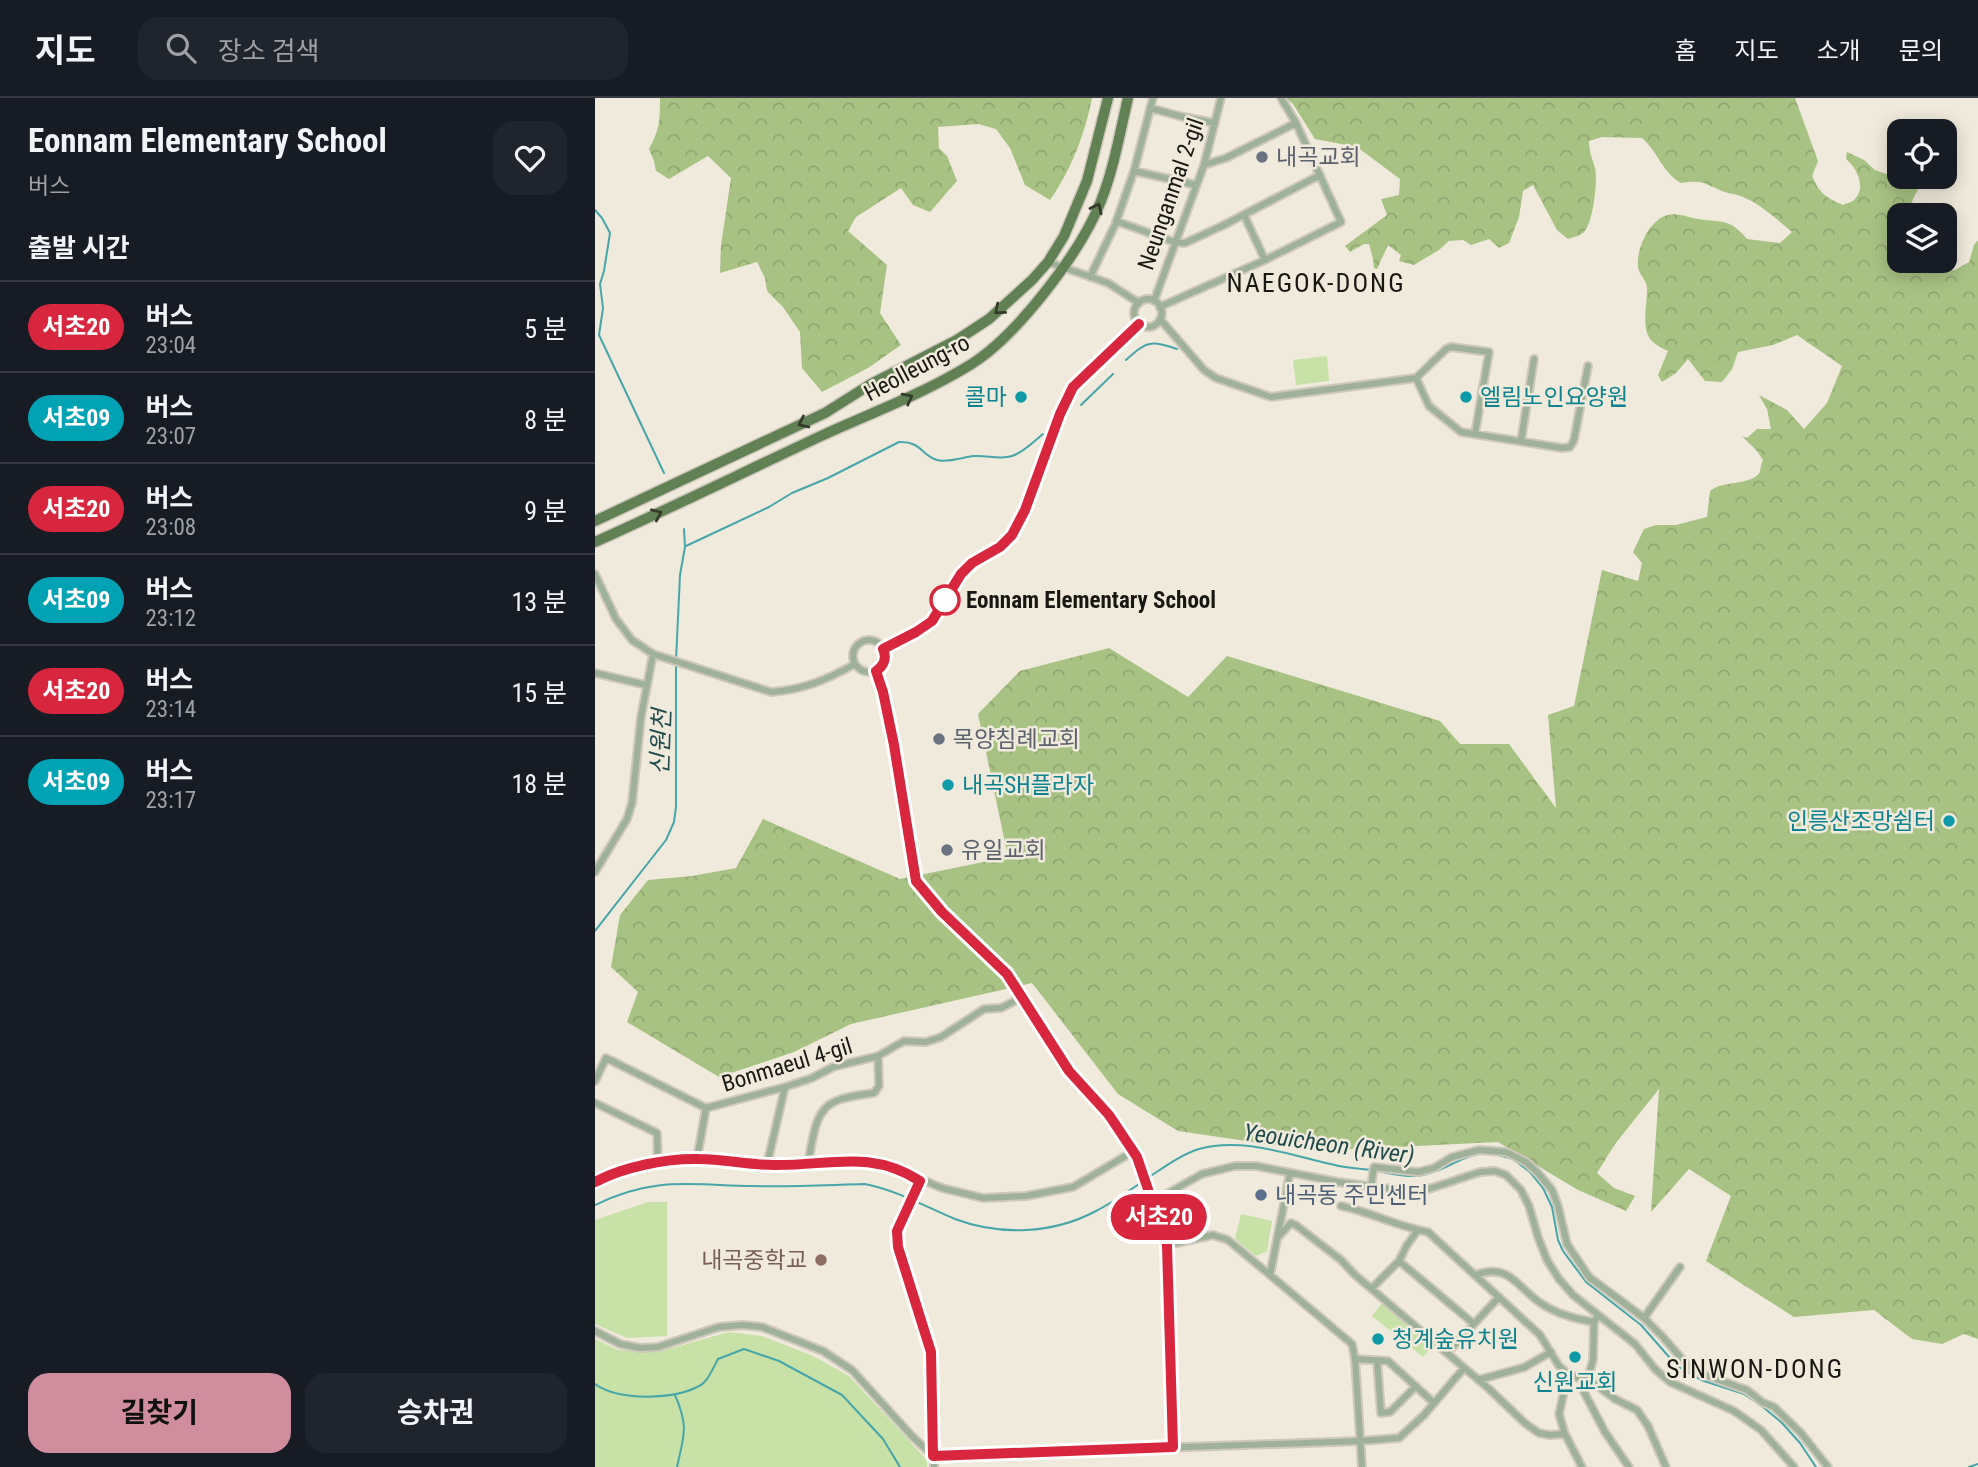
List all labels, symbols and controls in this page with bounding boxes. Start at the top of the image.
search box [138,17,628,80]
icon: search [162,29,200,67]
text: 지도 [35,31,96,70]
text: 장소 검색 [218,36,319,66]
text: 홈 [1674,37,1696,65]
text: 지도 [1734,37,1779,65]
text: 소개 [1817,37,1861,65]
text: 문의 [1899,37,1943,65]
street label: Neunganmal 2-gil [1132,115,1210,273]
map controls [1887,119,1957,273]
button: locate [1887,119,1957,189]
text: Eonnam Elementary School [28,121,387,160]
button: heart [493,121,567,195]
place label: 내곡교회 [1276,144,1361,171]
marker: 내곡교회 [1254,149,1270,165]
text: 버스 [28,173,70,200]
one-way arrow [1089,203,1103,216]
button: layers [1887,203,1957,273]
text: 출발 시간 [28,233,130,263]
district label: NAEGOK-DONG [1226,268,1406,298]
text: 버스 [145,301,193,331]
one-way arrow [995,302,1008,314]
text: 서초20 [42,313,110,341]
text: 5 분 [524,314,567,344]
street label: Heolleung-ro [860,329,974,407]
text: 23:04 [145,332,196,359]
place label: 콜마 [965,384,1007,411]
place label: 엘림노인요양원 [1480,384,1628,411]
marker: 콜마 [1013,389,1029,405]
marker: 엘림노인요양원 [1458,389,1474,405]
text: 버스 [145,392,193,422]
one-way arrow [901,392,913,406]
text: 서초09 [42,404,110,432]
text: 8 분 [524,405,567,435]
one-way arrow [798,415,810,429]
text: 23:07 [145,423,196,450]
text: 버스 [145,483,193,513]
text: 서초20 [42,495,110,523]
text: 9 분 [524,496,567,526]
one-way arrow [650,508,662,522]
text: 23:08 [145,514,196,541]
text: 버스 [145,574,193,604]
marker: Eonnam Elementary School [930,585,960,615]
text: 서초09 [42,586,110,614]
text: 13 분 [511,587,567,617]
place label: Eonnam Elementary School [966,587,1216,614]
text: 23:12 [145,605,196,632]
text: 버스 [145,665,193,695]
text: 서초20 [42,677,110,705]
text: 15 분 [511,678,567,708]
text: 23:14 [145,696,196,723]
water label: 신원천 [646,705,676,776]
place label: 목양침례교회 [953,726,1080,753]
marker: 목양침례교회 [931,731,947,747]
text: 버스 [145,756,193,786]
text: 서초09 [42,768,110,796]
text: 18 분 [511,769,567,799]
place label: 내곡SH플라자 [962,772,1094,799]
marker: 내곡SH플라자 [940,777,956,793]
text: 23:17 [145,787,196,814]
place label: 인릉산조망쉼터 [1787,808,1935,835]
marker: 인릉산조망쉼터 [1941,813,1957,829]
place label: 유일교회 [961,837,1046,864]
marker: 유일교회 [939,842,955,858]
street label: Bonmaeul 4-gil [719,1032,855,1098]
water label: Yeouicheon (River) [1242,1118,1416,1170]
place label: 내곡동 주민센터 [1275,1182,1428,1209]
marker: 내곡동 주민센터 [1253,1187,1269,1203]
line badge: 서초20 [1110,1194,1208,1240]
text: 서초20 [1125,1203,1193,1231]
place label: 내곡중학교 [701,1247,807,1274]
marker: 내곡중학교 [813,1252,829,1268]
place label: 청계숲유치원 [1392,1326,1519,1353]
marker: 청계숲유치원 [1370,1331,1386,1347]
marker: 신원교회 [1567,1349,1583,1365]
district label: SINWON-DONG [1666,1354,1844,1384]
place label: 신원교회 [1533,1369,1617,1396]
button: 길찾기 [28,1373,291,1453]
button: 승차권 [305,1373,567,1453]

